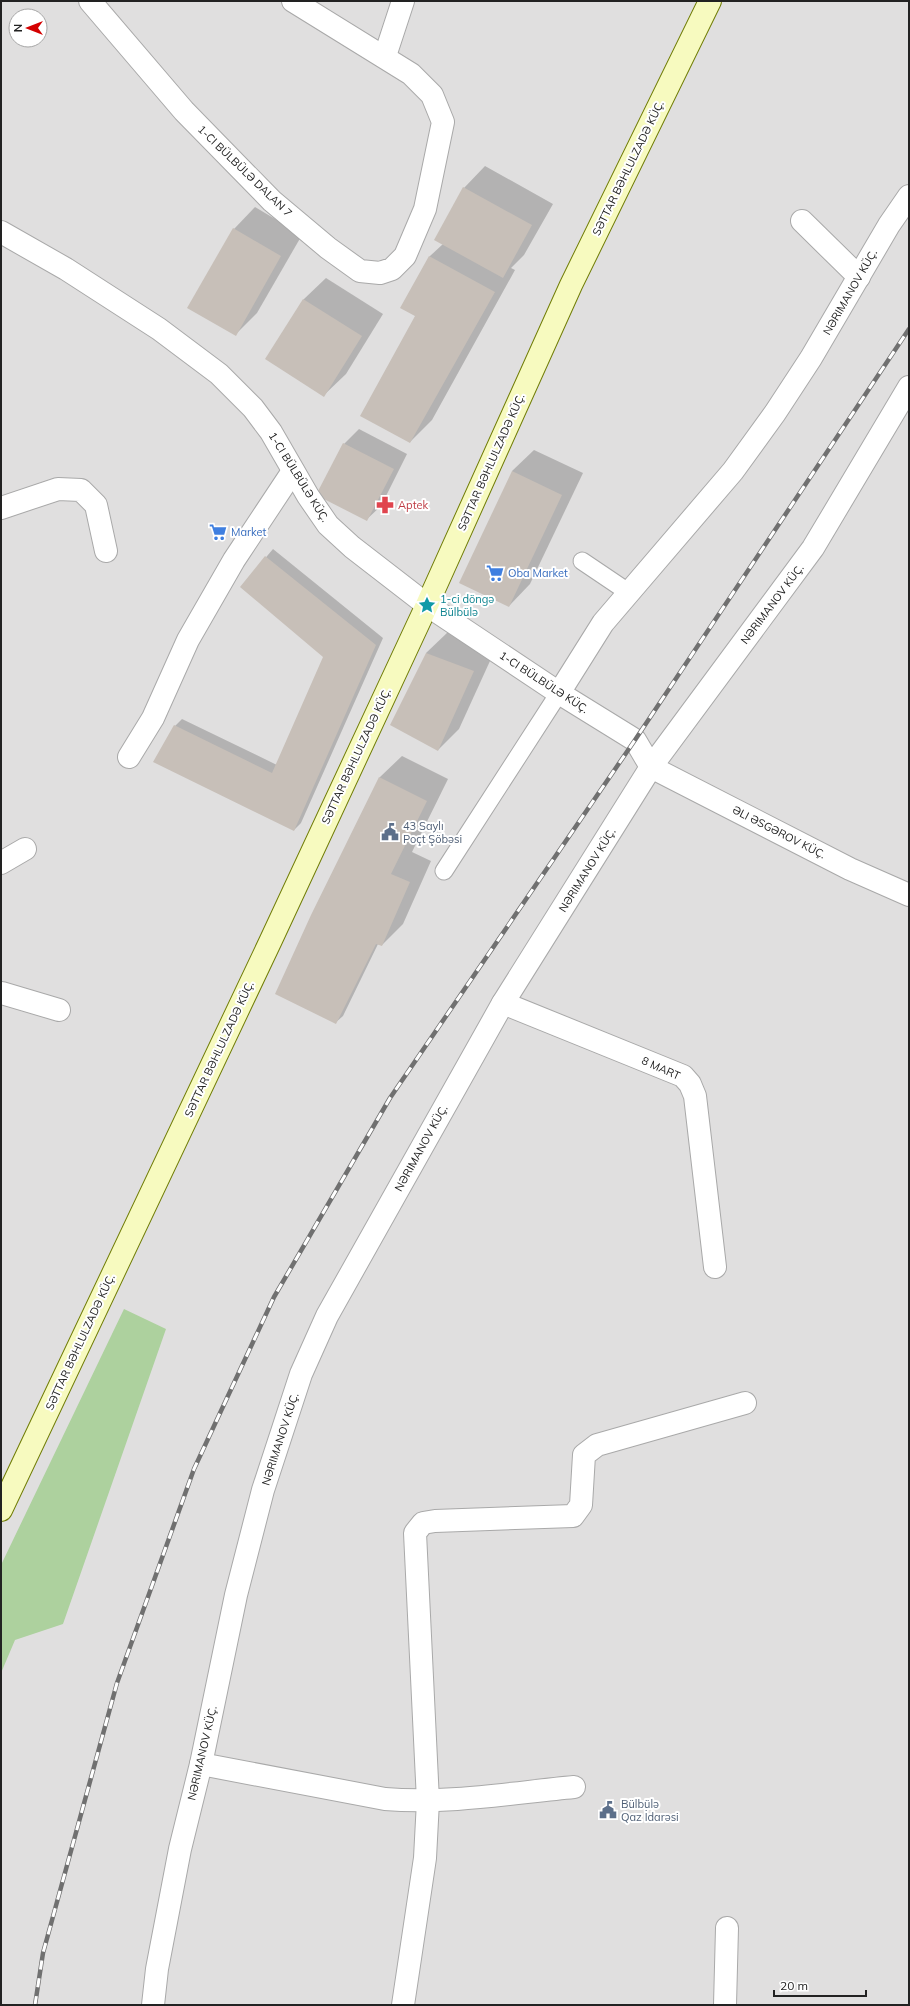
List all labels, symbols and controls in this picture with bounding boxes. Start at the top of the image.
north arrow [8,8,48,48]
text: N [11,24,25,32]
street label: SƏTTAR BƏHLULZADƏ KÜÇ. [589,98,667,238]
street label: 1-CI BÜLBÜLƏ DALAN 7 [195,122,295,220]
street label: NƏRIMANOV KÜÇ. [820,247,880,337]
street label: SƏTTAR BƏHLULZADƏ KÜÇ. [454,391,528,533]
street label: 1-CI BÜLBÜLƏ KÜÇ. [266,429,332,525]
pharmacy icon: Aptek [375,495,395,515]
place label: Aptek [398,498,428,512]
supermarket icon: Market [208,522,228,542]
place label: Market [231,525,267,539]
street label: NƏRIMANOV KÜÇ. [737,561,807,647]
supermarket icon: Oba Market [485,563,505,583]
place label: Oba Market [508,566,568,580]
place label: 1-ci döngə Bülbülə [440,592,494,619]
place icon: 1-ci döngə Bülbülə [417,595,437,615]
street label: 1-CI BÜLBÜLƏ KÜÇ. [497,648,591,716]
street label: SƏTTAR BƏHLULZADƏ KÜÇ. [318,686,394,826]
street label: ƏLI ƏSGƏROV KÜÇ. [730,802,828,862]
place label: 43 Saylı Poçt Şöbəsi [403,819,462,846]
public building icon: 43 Saylı Poçt Şöbəsi [380,822,400,842]
street label: NƏRIMANOV KÜÇ. [555,825,619,915]
street label: SƏTTAR BƏHLULZADƏ KÜÇ. [181,979,257,1119]
street label: 8 MART [639,1053,683,1083]
street label: NƏRIMANOV KÜÇ. [391,1102,451,1194]
street label: SƏTTAR BƏHLULZADƏ KÜÇ. [42,1272,118,1412]
street label: NƏRIMANOV KÜÇ. [258,1391,302,1487]
street label: NƏRIMANOV KÜÇ. [184,1704,220,1802]
place label: Bülbülə Qaz İdarəsi [621,1797,679,1824]
public building icon: Bülbülə Qaz İdarəsi [598,1800,618,1820]
scale bar [774,1972,866,1998]
text: 20 m [780,1978,808,1993]

